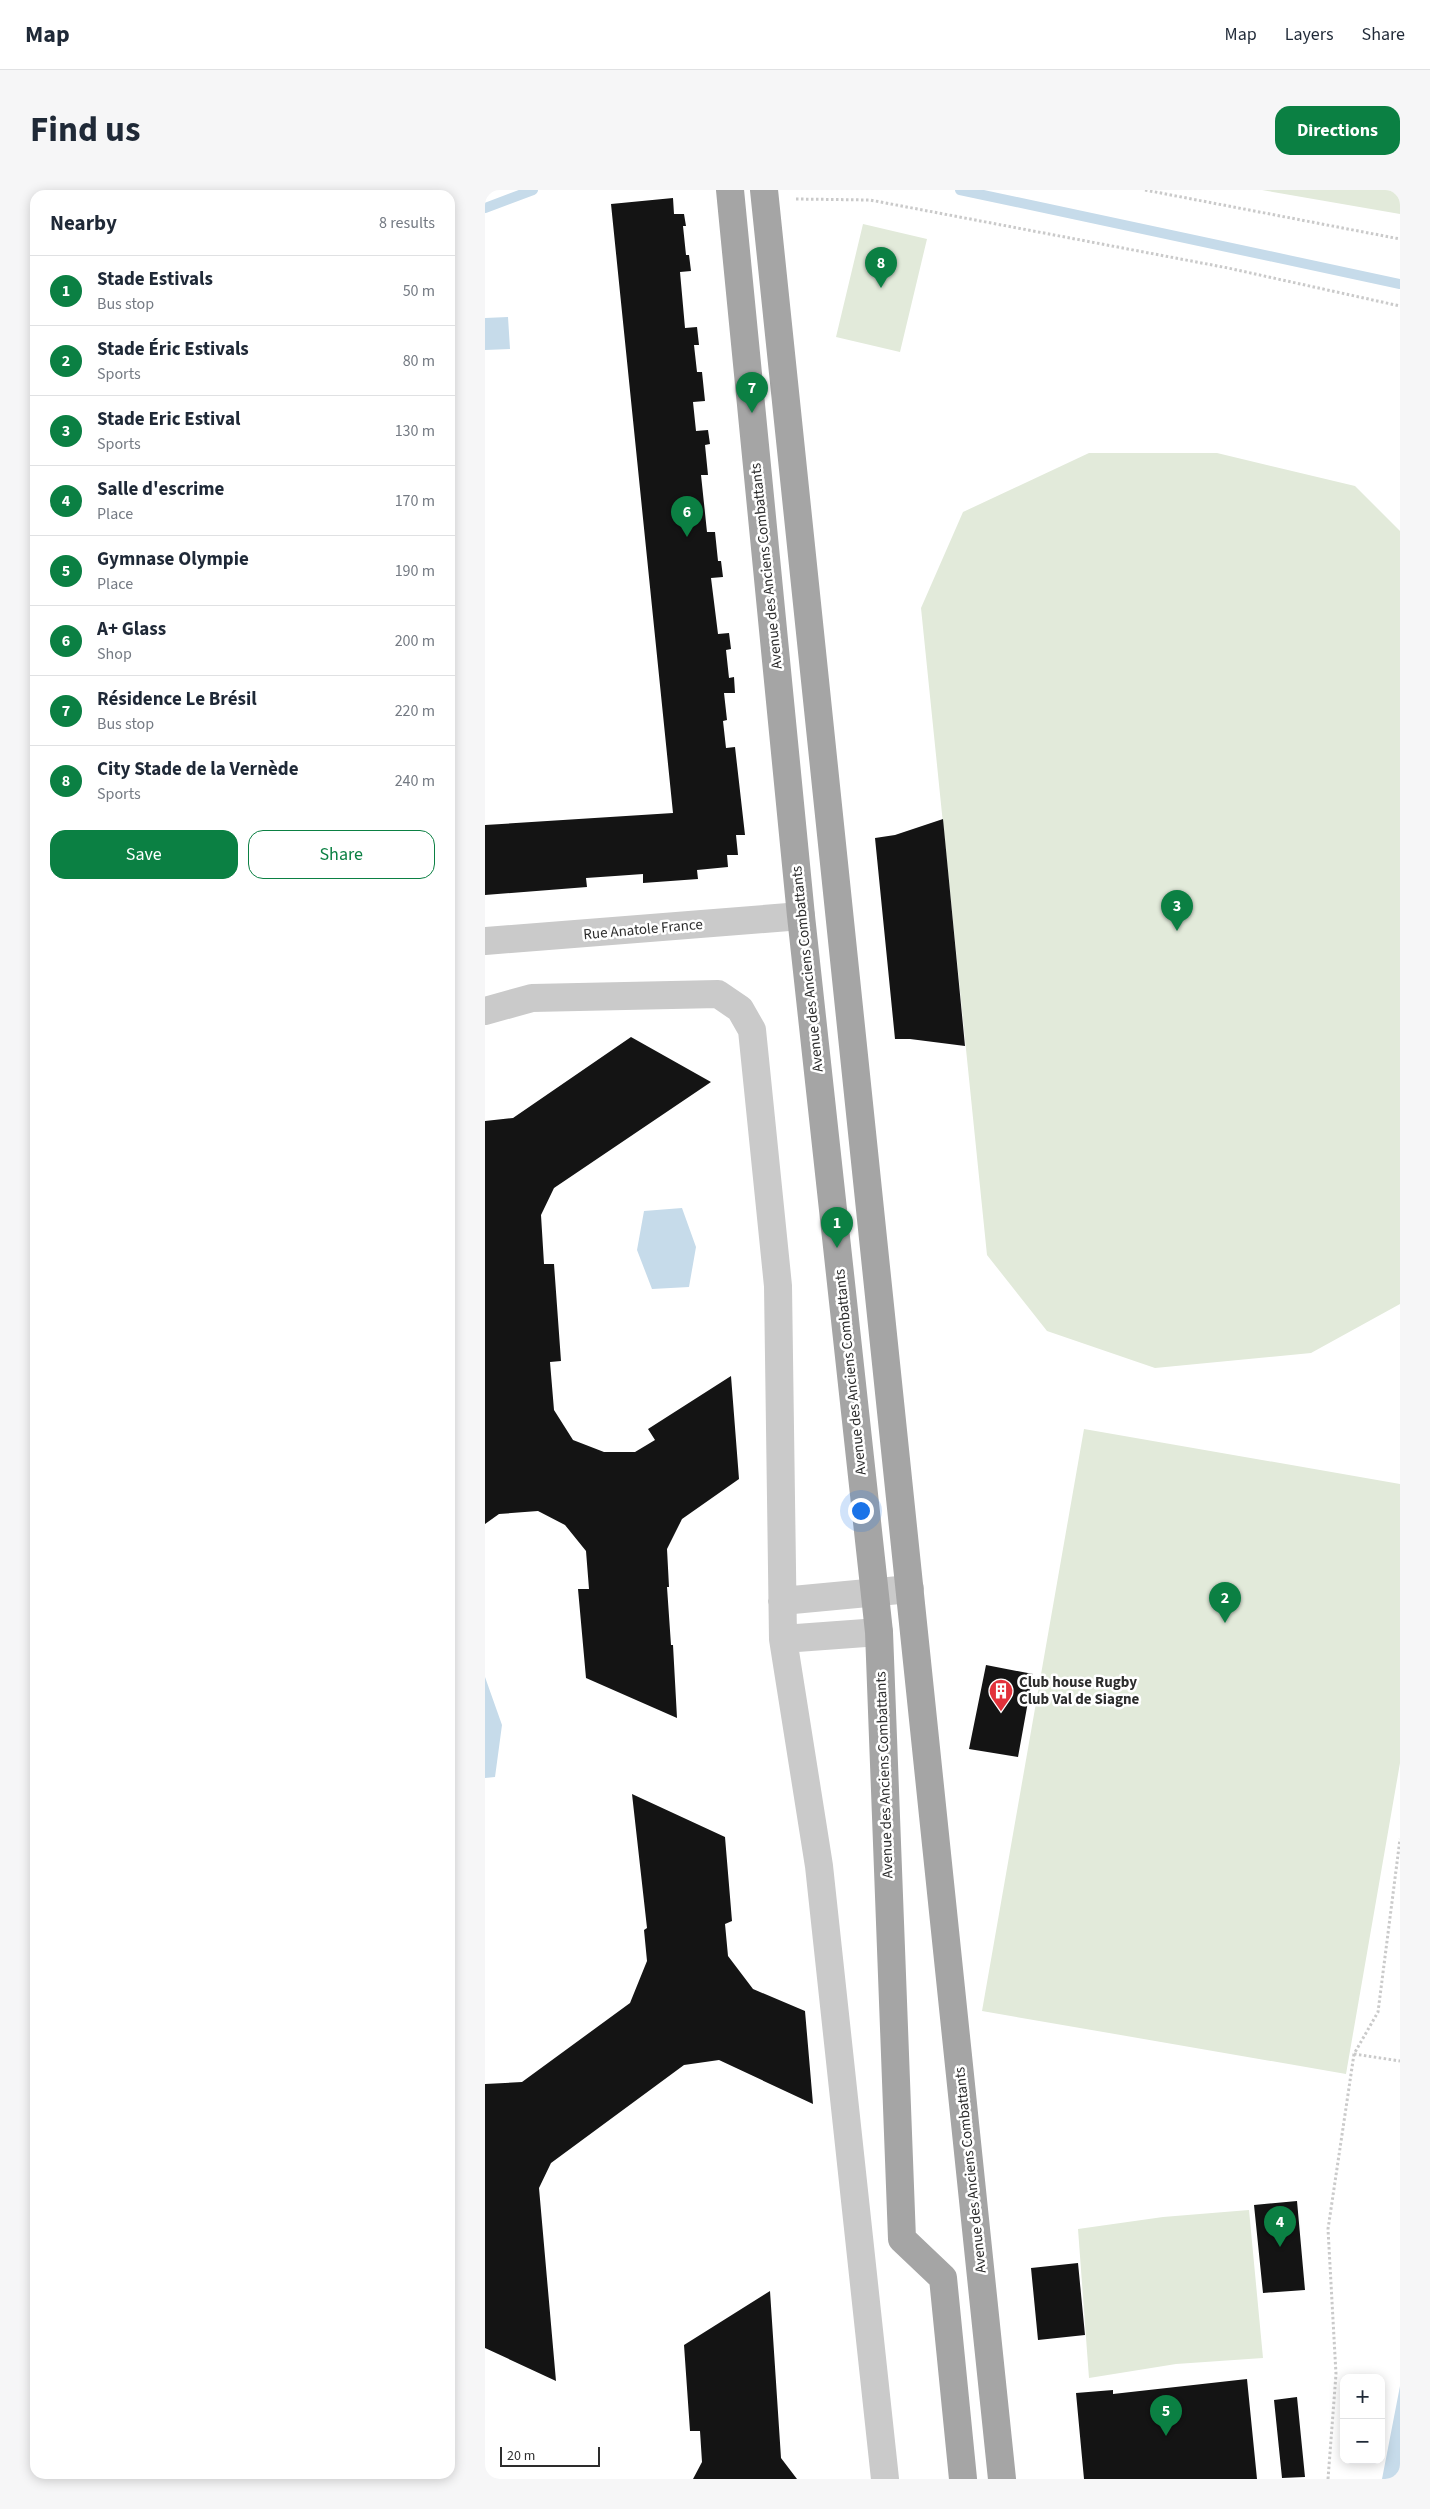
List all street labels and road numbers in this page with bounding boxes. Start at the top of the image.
street label: Avenue des Anciens Combattants [745,462,788,670]
street label: Avenue des Anciens Combattants [786,865,829,1073]
street label: Rue Anatole France [582,914,704,945]
street label: Avenue des Anciens Combattants [829,1268,872,1476]
street label: Avenue des Anciens Combattants [870,1671,899,1879]
street label: Avenue des Anciens Combattants [949,2066,992,2274]

